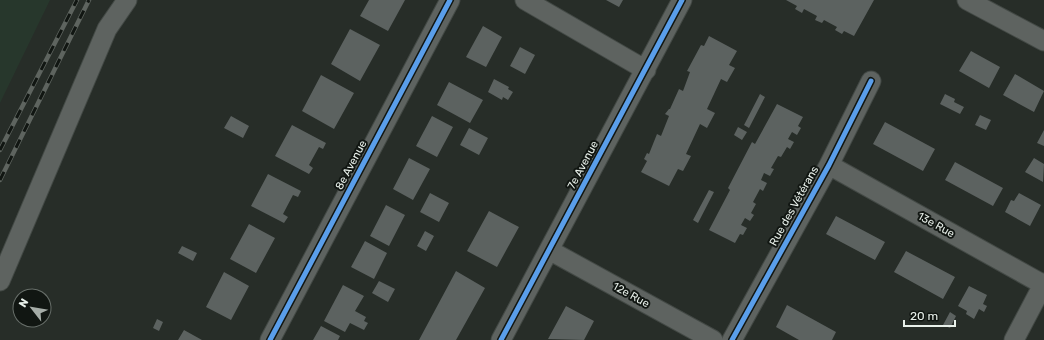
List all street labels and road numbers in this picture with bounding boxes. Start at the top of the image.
street label: 8e Avenue [333,138,369,192]
street label: 7e Avenue [565,139,601,191]
street label: Rue des Vétérans [767,164,821,248]
street label: 13e Rue [915,210,957,240]
street label: 12e Rue [610,280,652,310]

